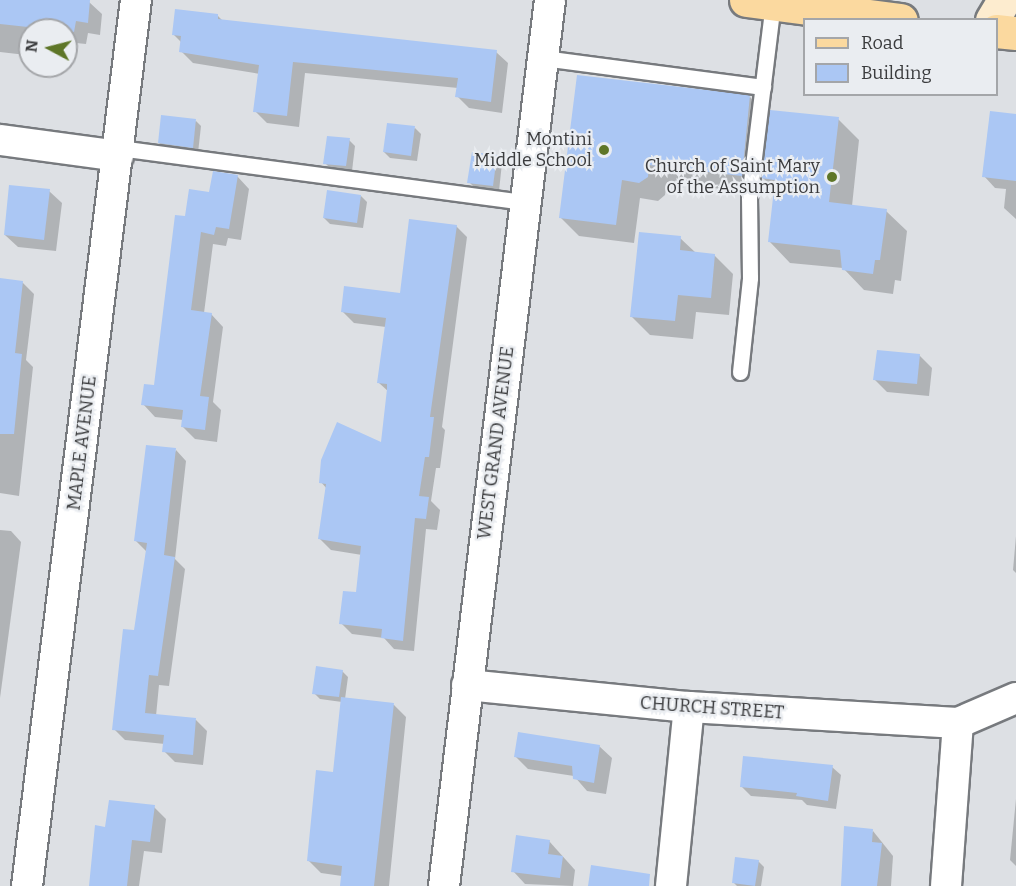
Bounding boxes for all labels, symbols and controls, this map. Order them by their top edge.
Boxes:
north arrow [18,18,78,78]
legend [803,18,998,96]
text: Road [861,32,903,54]
text: N [21,39,42,53]
text: Building [861,62,932,84]
place label: Montini Middle School [474,129,592,172]
marker: Montini Middle School [597,143,611,157]
place label: Church of Saint Mary of the Assumption [645,156,820,198]
marker: Church of Saint Mary of the Assumption [825,170,839,184]
street label: WEST GRAND AVENUE [473,345,519,541]
street label: MAPLE AVENUE [63,374,101,512]
street label: CHURCH STREET [639,692,785,724]

